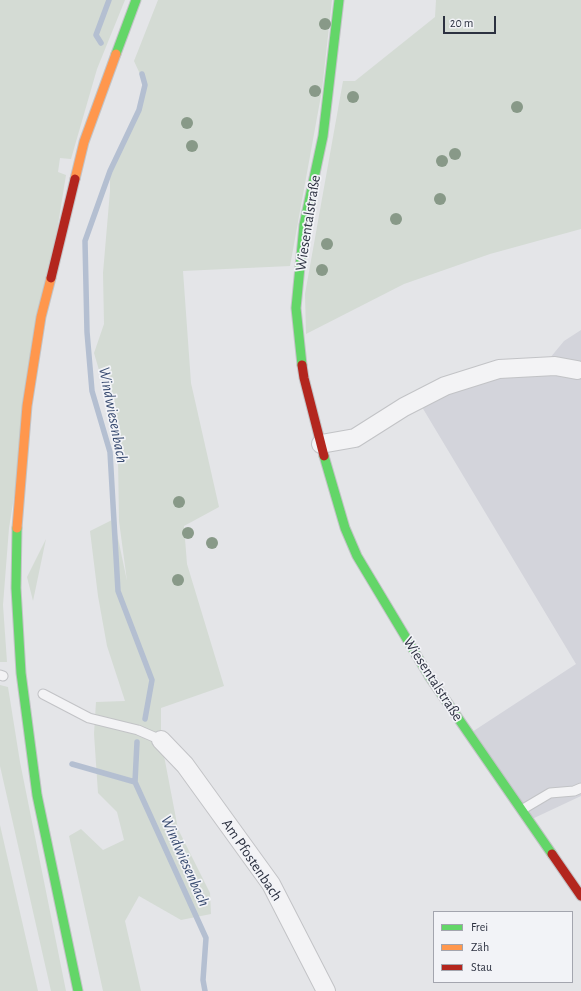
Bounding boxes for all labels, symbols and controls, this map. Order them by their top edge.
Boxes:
scale bar [445,8,498,34]
text: 20 m [450,17,473,29]
street label: Wiesentalstraße [292,174,324,272]
water label: Windwiesenbach [94,365,132,465]
street label: Wiesentalstraße [399,634,467,724]
water label: Windwiesenbach [156,813,214,909]
street label: Am Pfostenbach [218,815,286,905]
legend [433,911,573,983]
text: Frei [471,921,488,933]
text: Zäh [471,941,489,953]
text: Stau [471,961,492,973]

